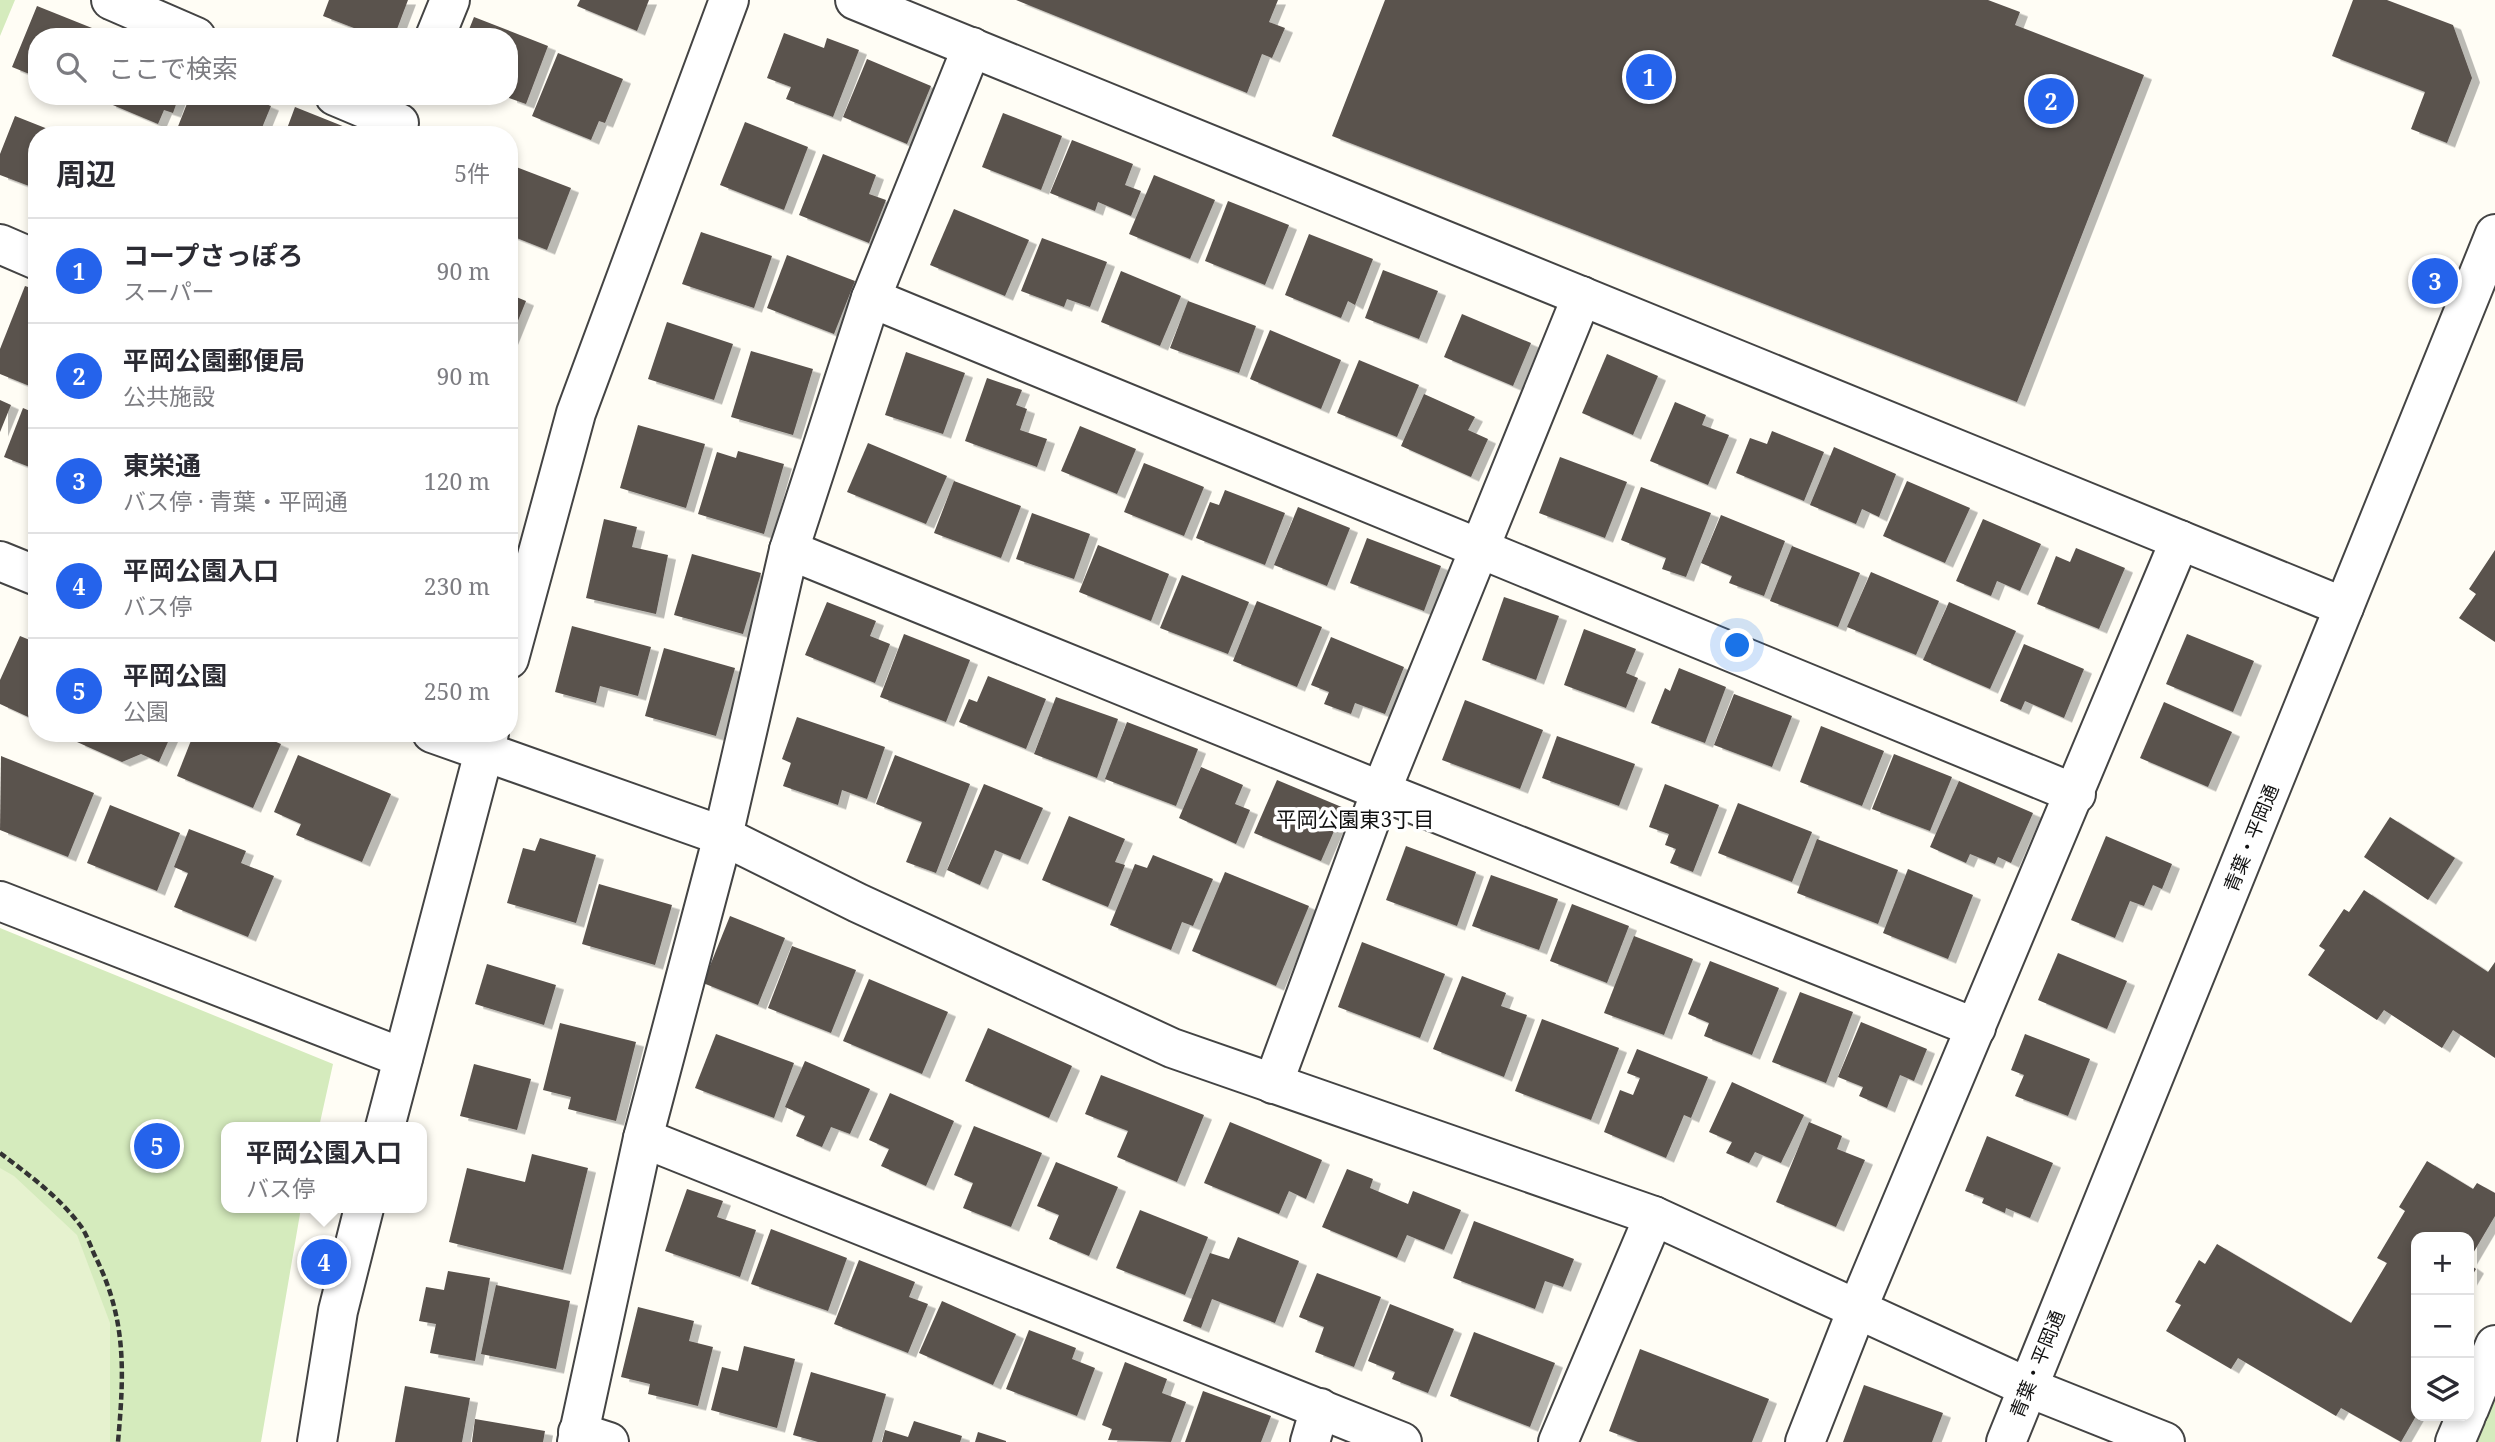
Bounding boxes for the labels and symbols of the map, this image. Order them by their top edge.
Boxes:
pin: 1 [1626,51,1672,103]
pin: 2 [2028,75,2074,127]
pin: 3 [2412,255,2458,307]
your location [1720,628,1754,662]
street label: 青葉・平岡通 [2218,780,2284,896]
district label: 平岡公園東3丁目 [1276,805,1434,833]
pin: 5 [134,1120,180,1172]
pin: 4 [301,1236,347,1288]
street label: 青葉・平岡通 [2004,1306,2070,1422]

